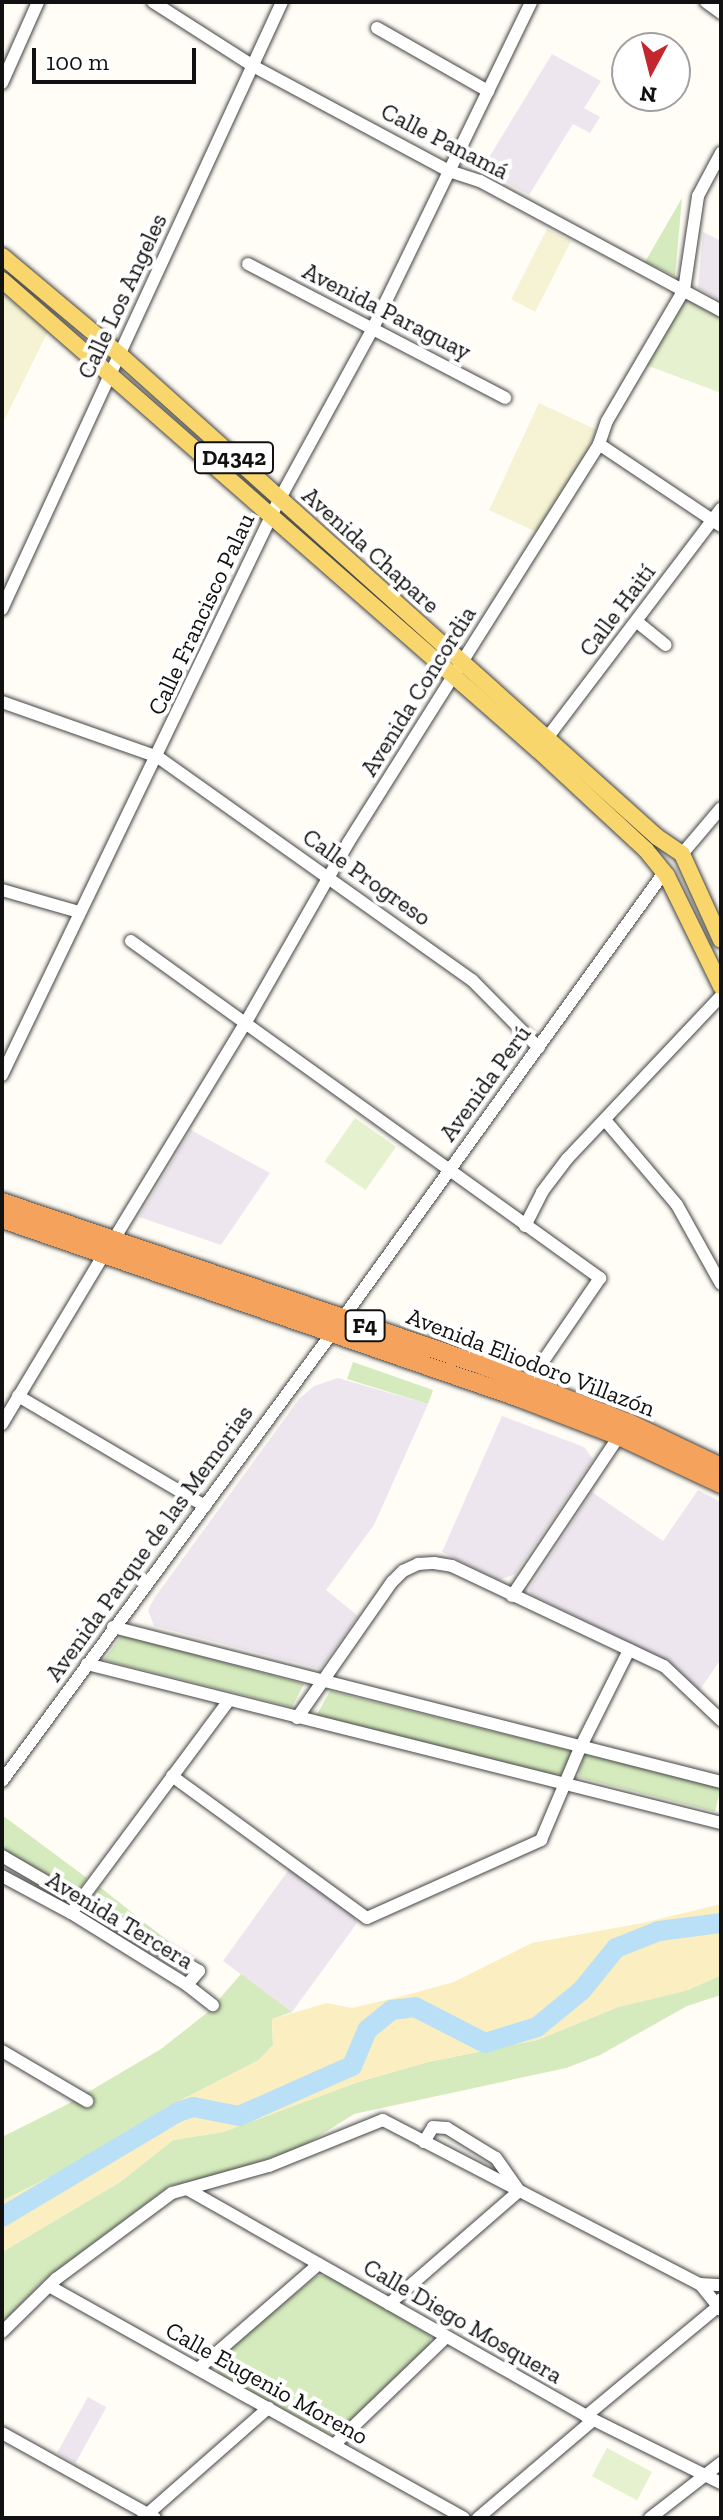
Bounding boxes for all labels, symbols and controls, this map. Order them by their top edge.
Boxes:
scale bar [36,32,200,82]
north arrow [611,32,691,112]
text: 100 m [46,47,109,76]
text: N [638,80,658,109]
street label: Calle Panamá [376,97,514,185]
street label: Calle Los Angeles [71,208,173,384]
street label: Avenida Paraguay [298,256,476,366]
road number: D4342 [194,440,274,476]
street label: Avenida Chapare [296,481,446,619]
street label: Calle Francisco Palau [142,509,260,719]
street label: Calle Haití [573,558,661,662]
street label: Avenida Concordia [354,601,482,781]
street label: Calle Progreso [297,822,437,932]
street label: Avenida Perú [433,1019,537,1147]
street label: Avenida Eliodoro Villazón [402,1301,660,1423]
road number: F4 [343,1308,387,1344]
street label: Avenida Parque de las Memorias [39,1399,259,1687]
street label: Avenida Tercera [41,1865,199,1975]
street label: Calle Diego Mosquera [358,2252,568,2390]
street label: Calle Eugenio Moreno [161,2315,373,2451]

